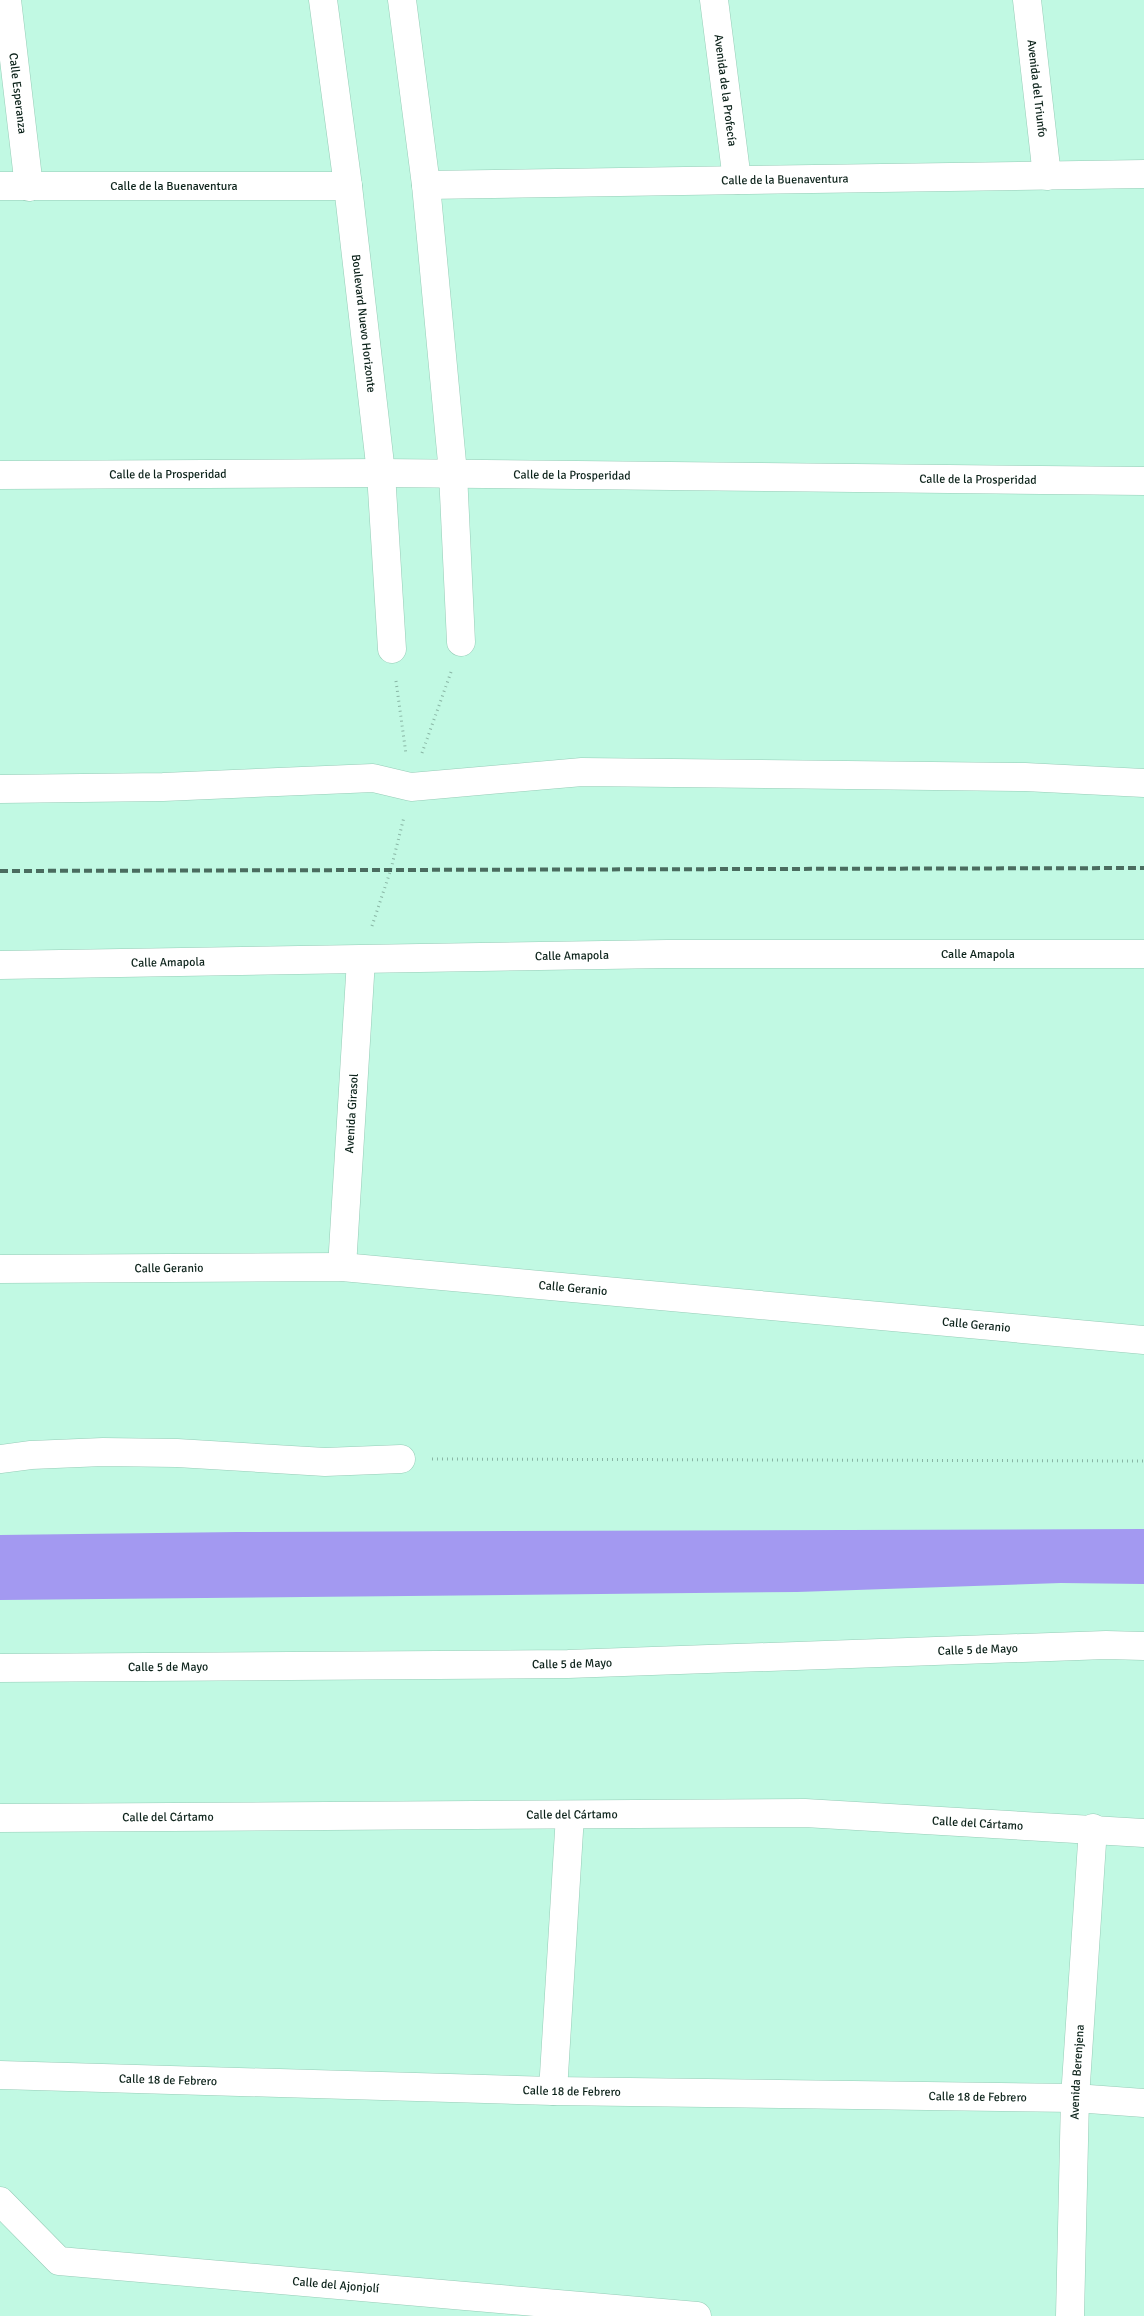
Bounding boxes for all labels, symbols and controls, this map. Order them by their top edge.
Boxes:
street label: Avenida de la Profecía [711,33,740,147]
street label: Avenida del Triunfo [1024,39,1050,138]
street label: Calle Esperanza [6,52,30,135]
street label: Calle de la Buenaventura [721,171,849,188]
street label: Calle de la Buenaventura [110,179,238,194]
street label: Boulevard Nuevo Horizonte [348,253,379,393]
street label: Calle de la Prosperidad [109,466,227,482]
street label: Calle de la Prosperidad [513,467,631,483]
street label: Calle de la Prosperidad [919,471,1037,487]
street label: Calle Amapola [535,947,609,964]
street label: Calle Amapola [941,947,1015,962]
street label: Calle Amapola [131,954,205,970]
street label: Avenida Girasol [342,1073,361,1154]
street label: Calle Geranio [134,1260,204,1276]
street label: Calle Geranio [538,1277,608,1299]
street label: Calle Geranio [941,1314,1011,1335]
street label: Calle 5 de Mayo [937,1641,1018,1658]
street label: Calle 5 de Mayo [532,1655,612,1672]
street label: Calle 5 de Mayo [128,1659,208,1675]
street label: Calle del Cártamo [526,1807,618,1822]
street label: Calle del Cártamo [122,1809,214,1825]
street label: Calle del Cártamo [932,1813,1024,1833]
street label: Avenida Berenjena [1067,2024,1087,2120]
street label: Calle 18 de Febrero [119,2071,217,2089]
street label: Calle 18 de Febrero [522,2083,621,2099]
street label: Calle 18 de Febrero [928,2089,1027,2105]
street label: Calle del Ajonjolí [292,2274,381,2296]

